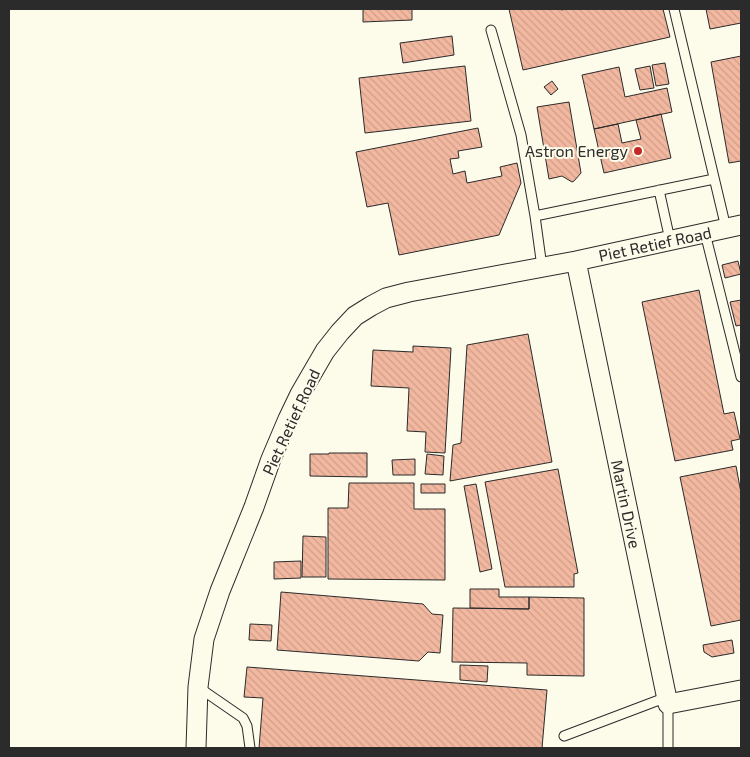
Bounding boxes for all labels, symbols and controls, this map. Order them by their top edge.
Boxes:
place label: Astron Energy [525,141,629,160]
marker: Astron Energy [632,145,644,157]
street label: Piet Retief Road [597,222,713,265]
street label: Piet Retief Road [258,366,323,478]
street label: Martin Drive [608,458,645,550]

